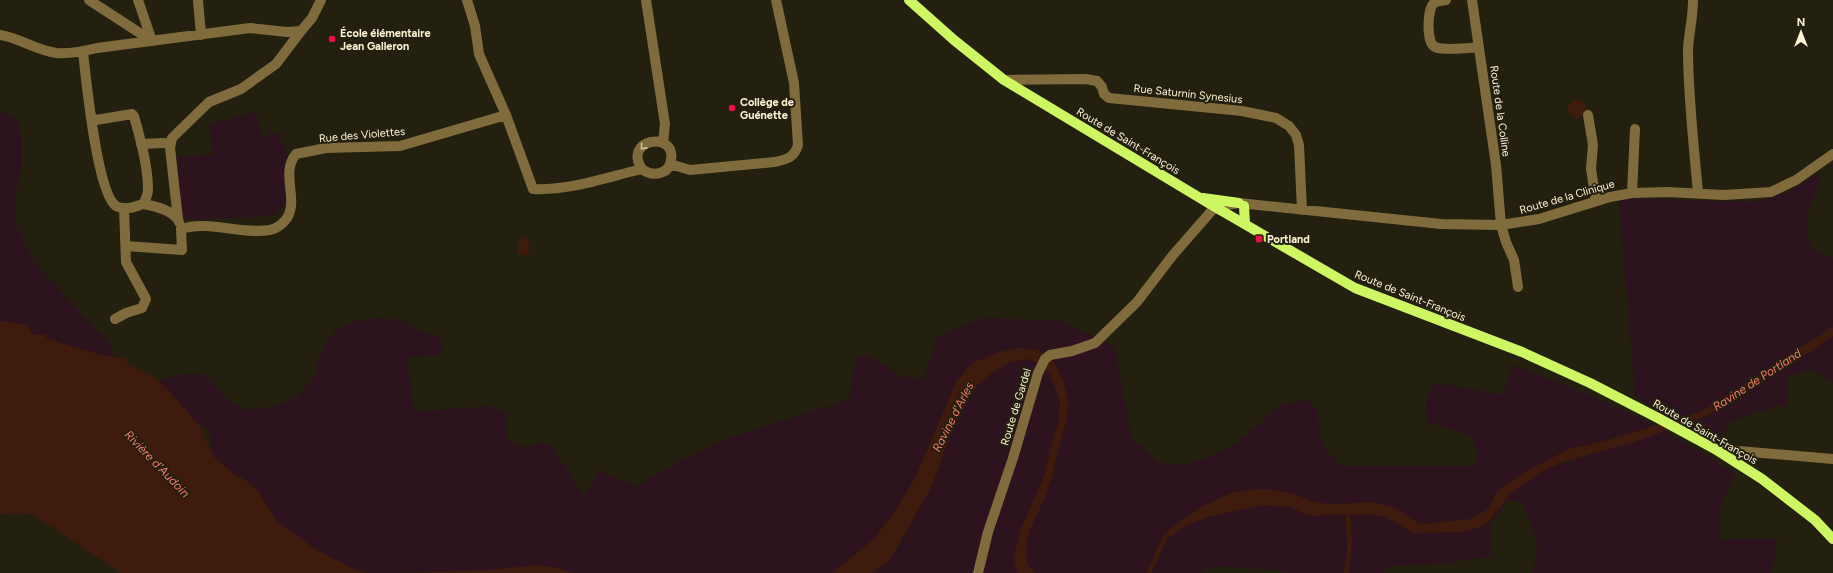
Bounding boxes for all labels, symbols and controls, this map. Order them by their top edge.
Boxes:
north arrow [1781,12,1821,52]
text: N [1797,16,1805,29]
place label: École élémentaire Jean Galleron [340,26,431,53]
marker: École élémentaire Jean Galleron [327,34,337,44]
street label: Route de la Colline [1487,65,1513,157]
street label: Rue Saturnin Synesius [1133,82,1243,106]
place label: Collège de Guénette [740,96,794,122]
marker: Collège de Guénette [727,103,737,113]
street label: Route de Saint-François [1074,105,1182,177]
street label: Rue des Violettes [318,125,406,145]
one-way arrow [641,142,648,150]
street label: Route de la Clinique [1518,177,1616,217]
place label: Portland [1267,233,1310,246]
marker: Portland [1254,234,1264,244]
street label: Route de Saint-François [1353,268,1467,324]
water label: Ravine de Portland [1710,346,1805,414]
street label: Route de Gardel [998,367,1034,447]
water label: Ravine d'Arles [929,379,977,454]
street label: Route de Saint-François [1650,397,1760,467]
water label: Rivière d'Audoin [122,428,193,500]

